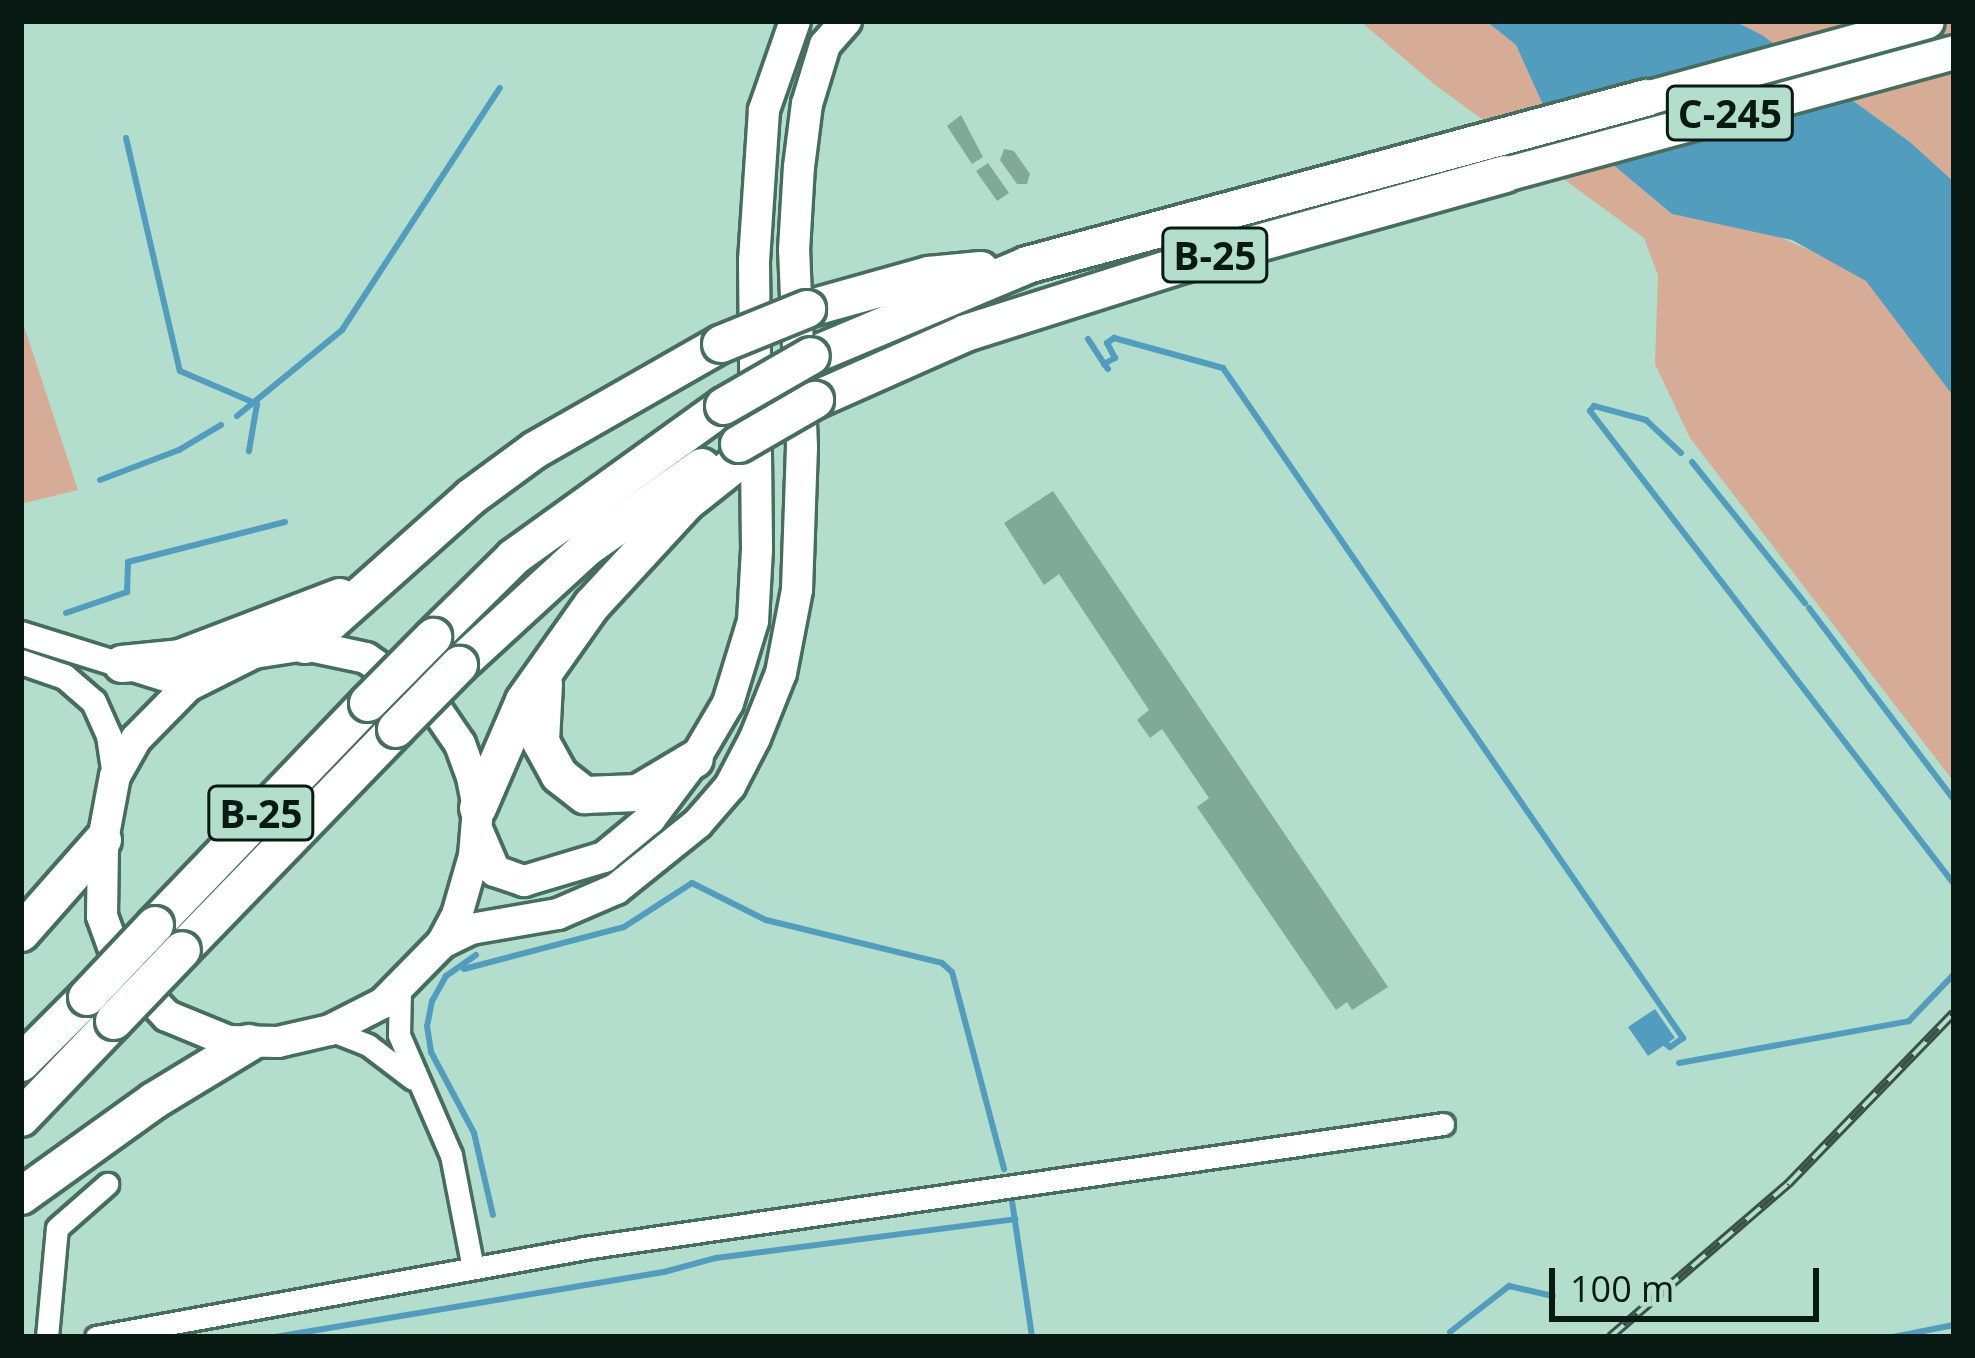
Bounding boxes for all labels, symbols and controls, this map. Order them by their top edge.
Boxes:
road number: C-245 [1664,80,1796,146]
road number: B-25 [1161,222,1269,288]
road number: B-25 [207,780,315,846]
scale bar [1555,1244,1825,1318]
text: 100 m [1570,1264,1674,1313]

